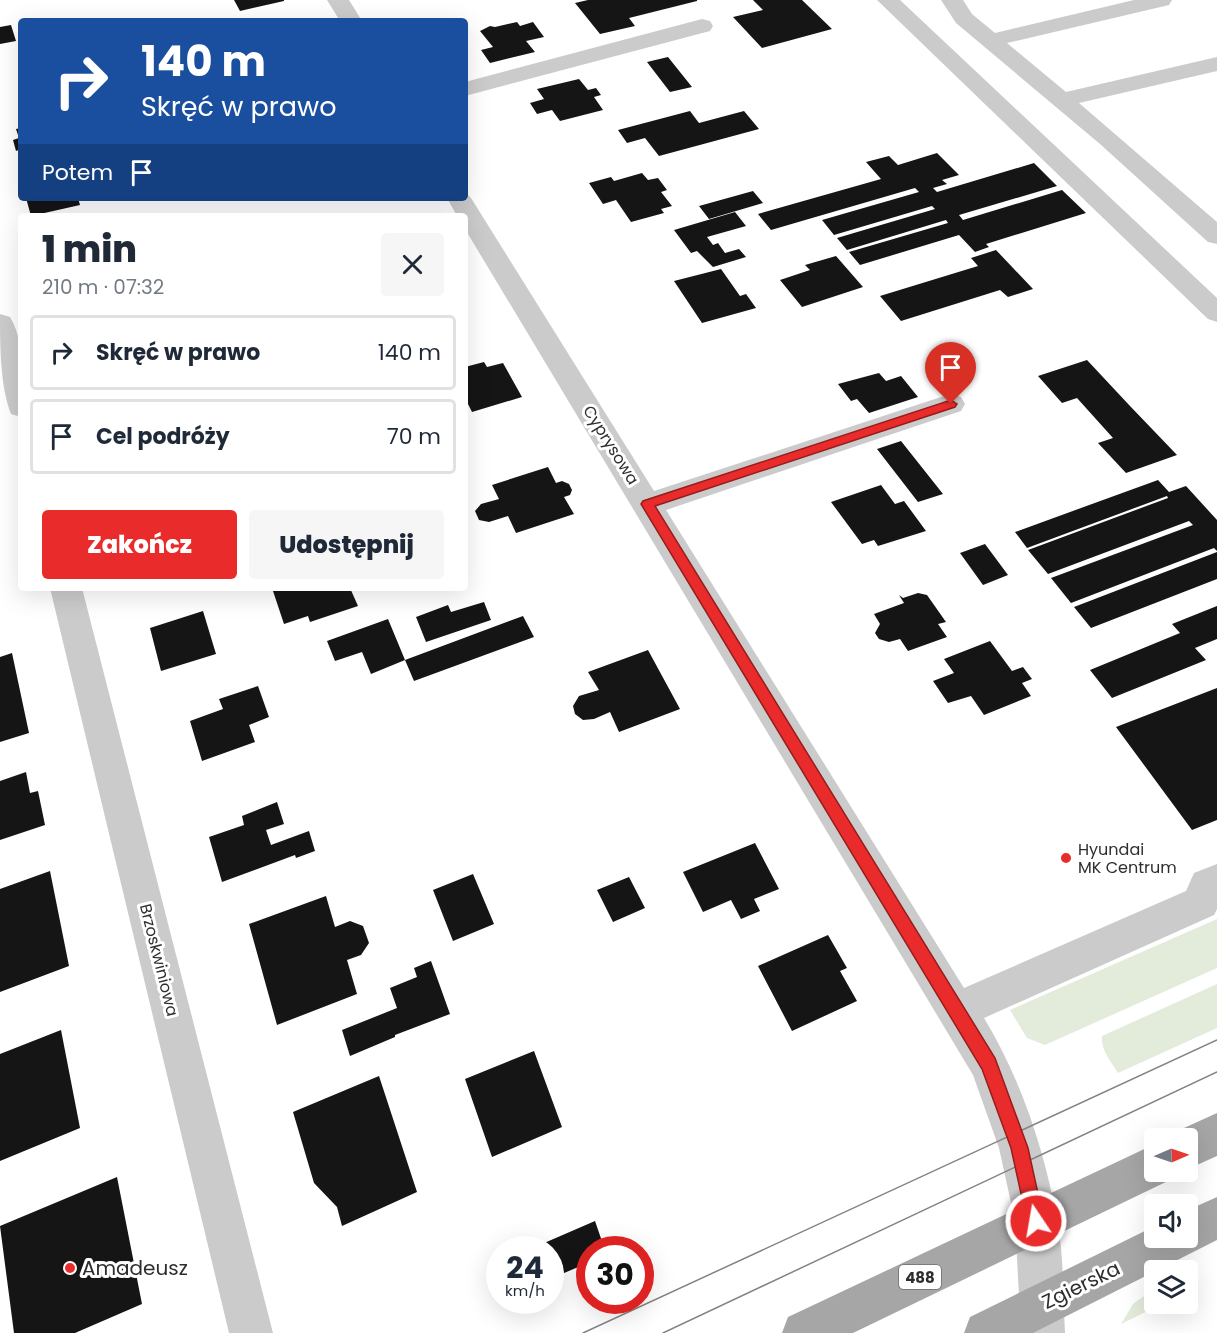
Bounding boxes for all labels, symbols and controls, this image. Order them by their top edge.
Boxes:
text: 140 m [141,32,266,91]
icon: right [42,42,120,120]
text: Skręć w prawo [141,88,337,125]
icon: arrive [125,156,158,189]
text: Potem [42,157,113,188]
text: 1 min [42,224,137,275]
button: close [381,233,444,296]
text: 210 m · 07:32 [42,273,164,301]
icon: right [45,336,78,369]
text: Skręć w prawo [96,337,260,368]
text: 140 m [378,337,441,368]
pin [925,342,976,404]
icon: arrive [934,351,967,384]
street label: Cyprysowa [577,401,645,489]
icon: arrive [45,420,78,453]
text: Cel podróży [96,421,230,452]
text: 70 m [387,421,441,452]
button: Zakończ [42,510,237,579]
button: Udostępnij [249,510,444,579]
place label: Hyundai MK Centrum [1078,838,1177,879]
marker: Hyundai MK Centrum [1059,851,1073,865]
street label: Brzoskwiniowa [134,901,184,1019]
north arrow [1144,1128,1198,1182]
map controls [1144,1128,1198,1314]
position arrow [1004,1189,1068,1253]
button: sound [1144,1194,1198,1248]
speed limit sign: 30 [576,1236,654,1314]
text: 24 [506,1246,544,1289]
place label: Amadeusz [82,1254,188,1282]
street label: Zgierska [1037,1254,1125,1316]
button: layers [1144,1260,1198,1314]
marker: Amadeusz [63,1261,77,1275]
road number: 488 [899,1265,941,1289]
text: km/h [505,1280,545,1301]

